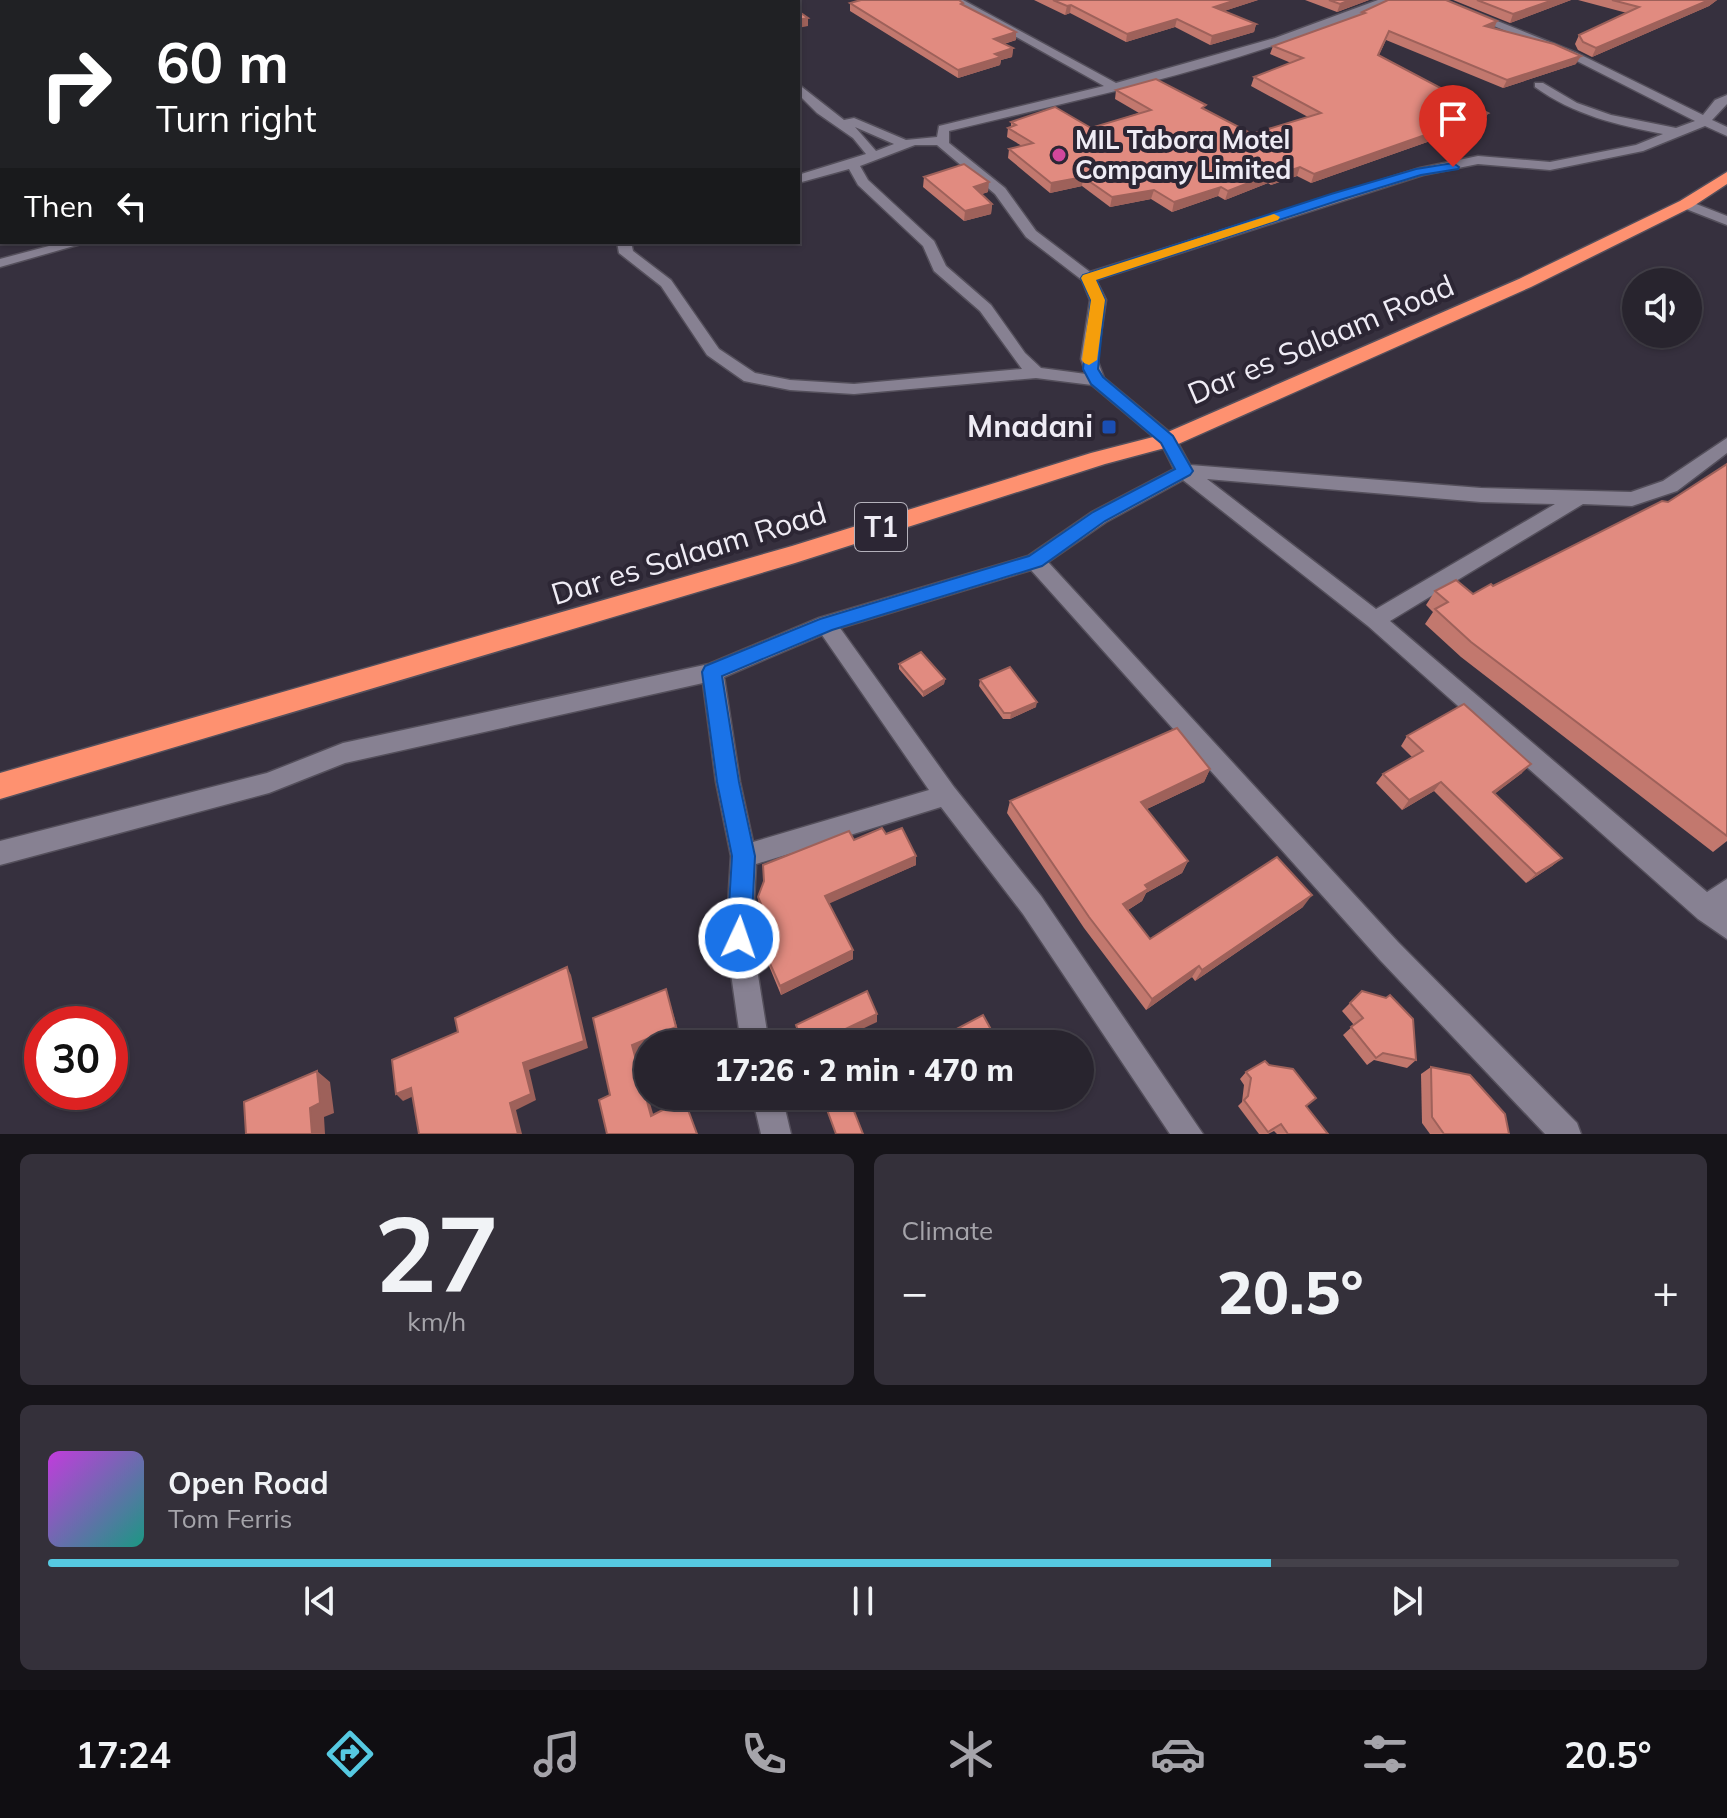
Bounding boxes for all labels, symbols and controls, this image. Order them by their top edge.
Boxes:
text: 60 m [156,27,289,97]
icon: right [24,32,128,136]
pin [1419,85,1487,167]
text: Turn right [156,96,317,141]
icon: arrive [1431,97,1475,141]
place label: MIL Tabora Motel Company Limited [1075,123,1291,186]
marker: MIL Tabora Motel Company Limited [1050,146,1068,164]
icon: left [110,184,154,228]
text: Then [24,187,94,225]
street label: Dar es Salaam Road [1182,266,1460,412]
map controls [1622,268,1702,348]
button: sound [1622,268,1702,348]
place label: Mnadani [967,407,1093,445]
marker: Mnadani [1100,418,1118,436]
street label: Dar es Salaam Road [547,493,831,613]
road number: T1 [855,503,907,551]
position arrow [697,896,781,980]
speed limit sign: 30 [24,1006,128,1110]
text: 17:26 · 2 min · 470 m [714,1051,1014,1089]
text: 27 [374,1187,499,1318]
text: Climate [902,1214,993,1247]
text: 20.5° [1217,1254,1364,1329]
text: − [902,1264,928,1319]
text: + [1653,1264,1679,1319]
text: km/h [407,1305,466,1338]
text: Open Road [168,1464,329,1502]
text: Tom Ferris [168,1502,292,1535]
icon: previous [298,1579,342,1623]
icon: pause [841,1579,885,1623]
icon: next [1385,1579,1429,1623]
icon: directions [322,1726,378,1782]
icon: music [529,1726,585,1782]
icon: phone [736,1726,792,1782]
icon: climate [943,1726,999,1782]
icon: car [1150,1726,1206,1782]
icon: filters [1357,1726,1413,1782]
text: 17:24 [76,1732,171,1777]
text: 20.5° [1564,1732,1651,1777]

